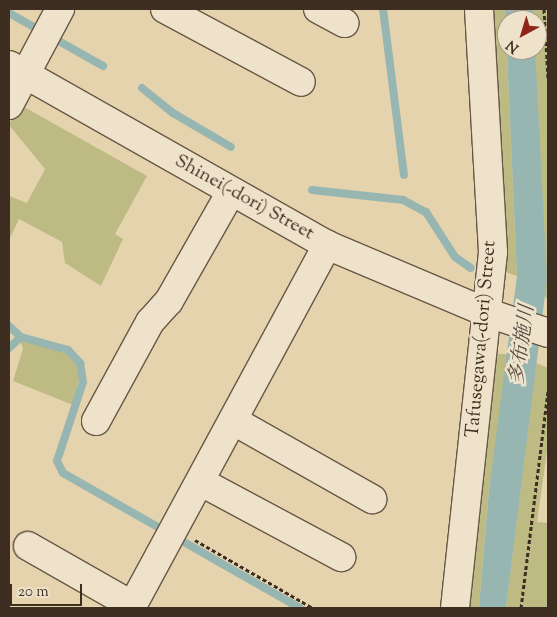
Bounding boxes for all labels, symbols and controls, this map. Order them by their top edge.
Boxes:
north arrow [497,10,547,60]
text: N [503,35,524,57]
street label: Shinei(-dori) Street [170,150,318,246]
street label: Tafusegawa(-dori) Street [462,240,502,438]
water label: 多布施川 [506,304,540,386]
scale bar [12,574,85,606]
text: 20 m [18,582,49,603]

